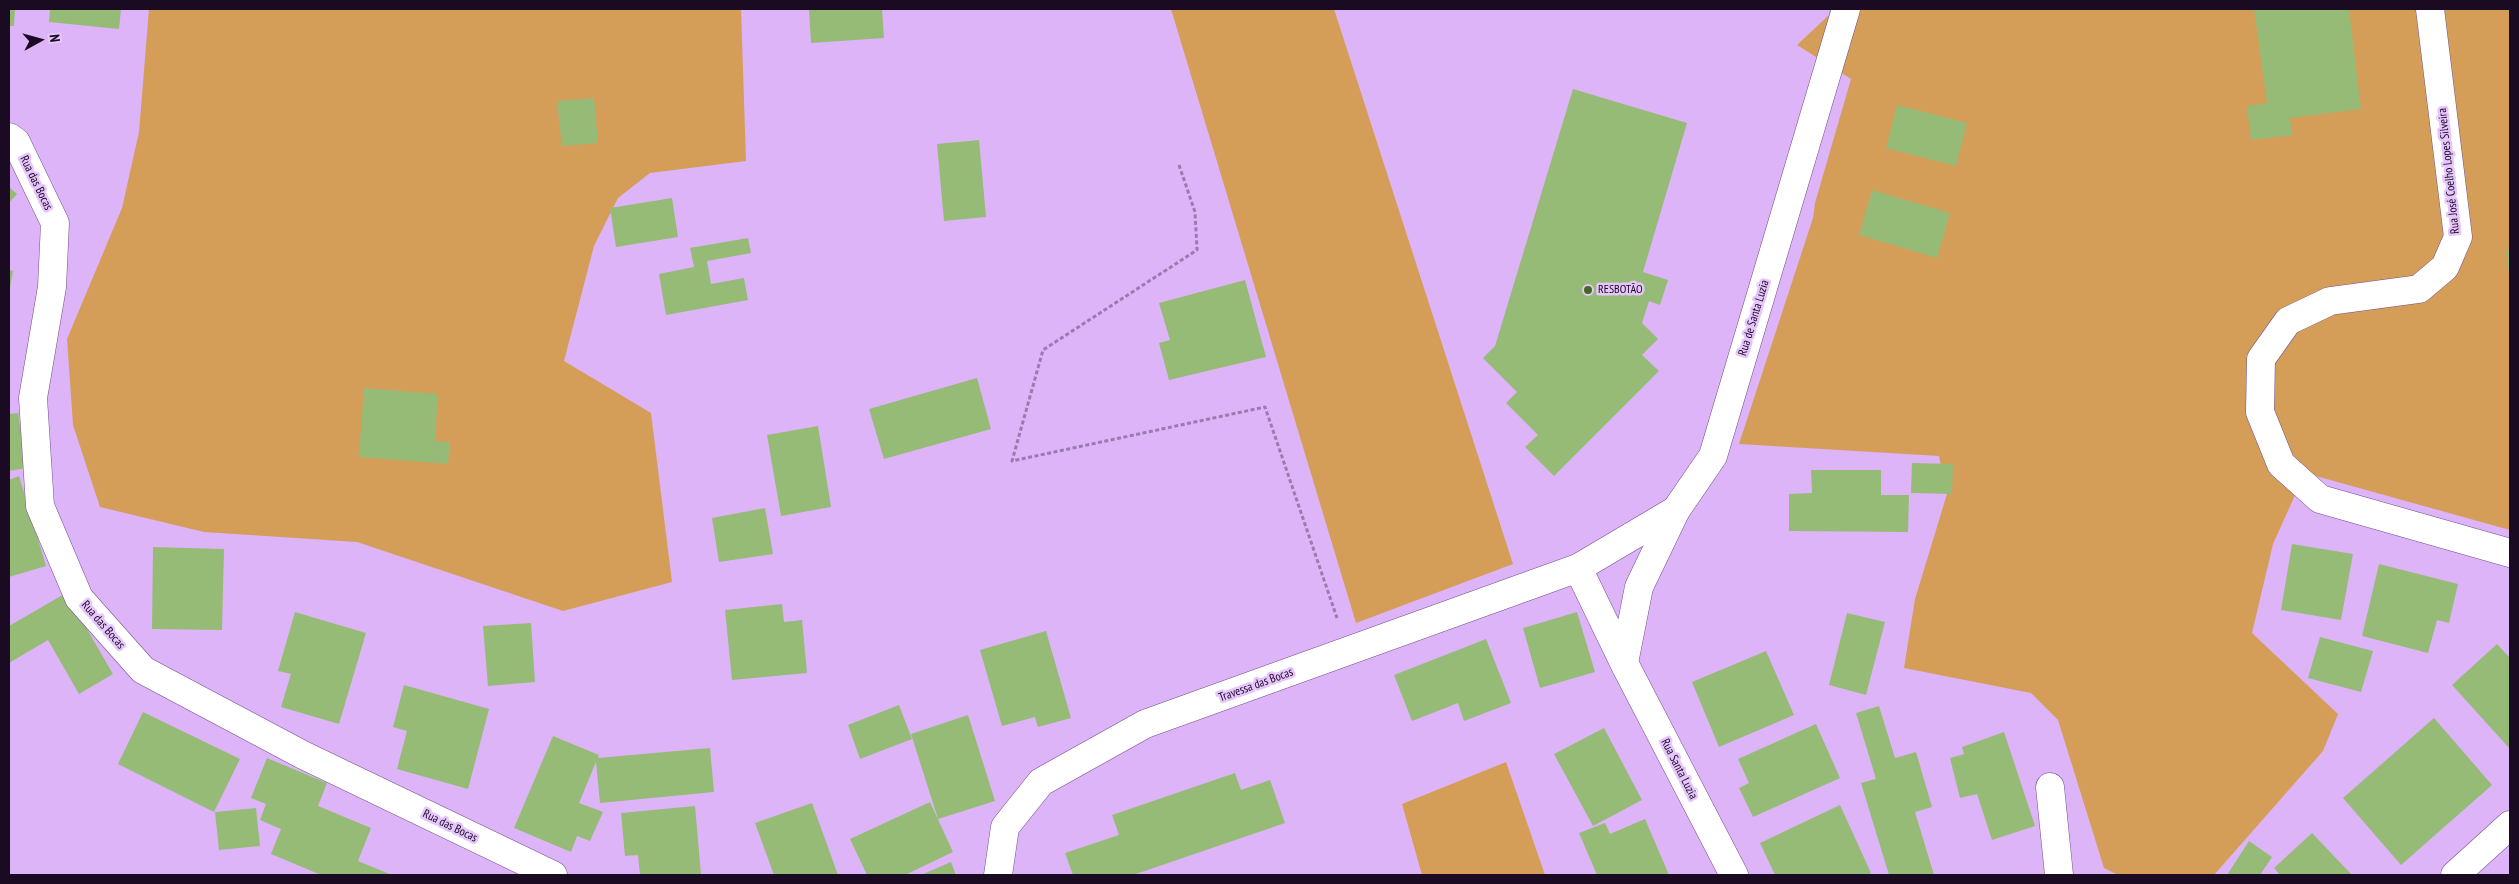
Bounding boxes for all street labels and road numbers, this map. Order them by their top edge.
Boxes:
street label: Rua José Coelho Lopes Silveira [2435,107,2463,235]
street label: Rua das Bocas [17,153,55,213]
street label: Rua de Santa Luzia [1736,278,1772,358]
street label: Rua das Bocas [78,598,128,652]
street label: Travessa das Bocas [1217,665,1295,705]
street label: Rua Santa Luzia [1658,736,1700,802]
street label: Rua das Bocas [420,807,480,845]

